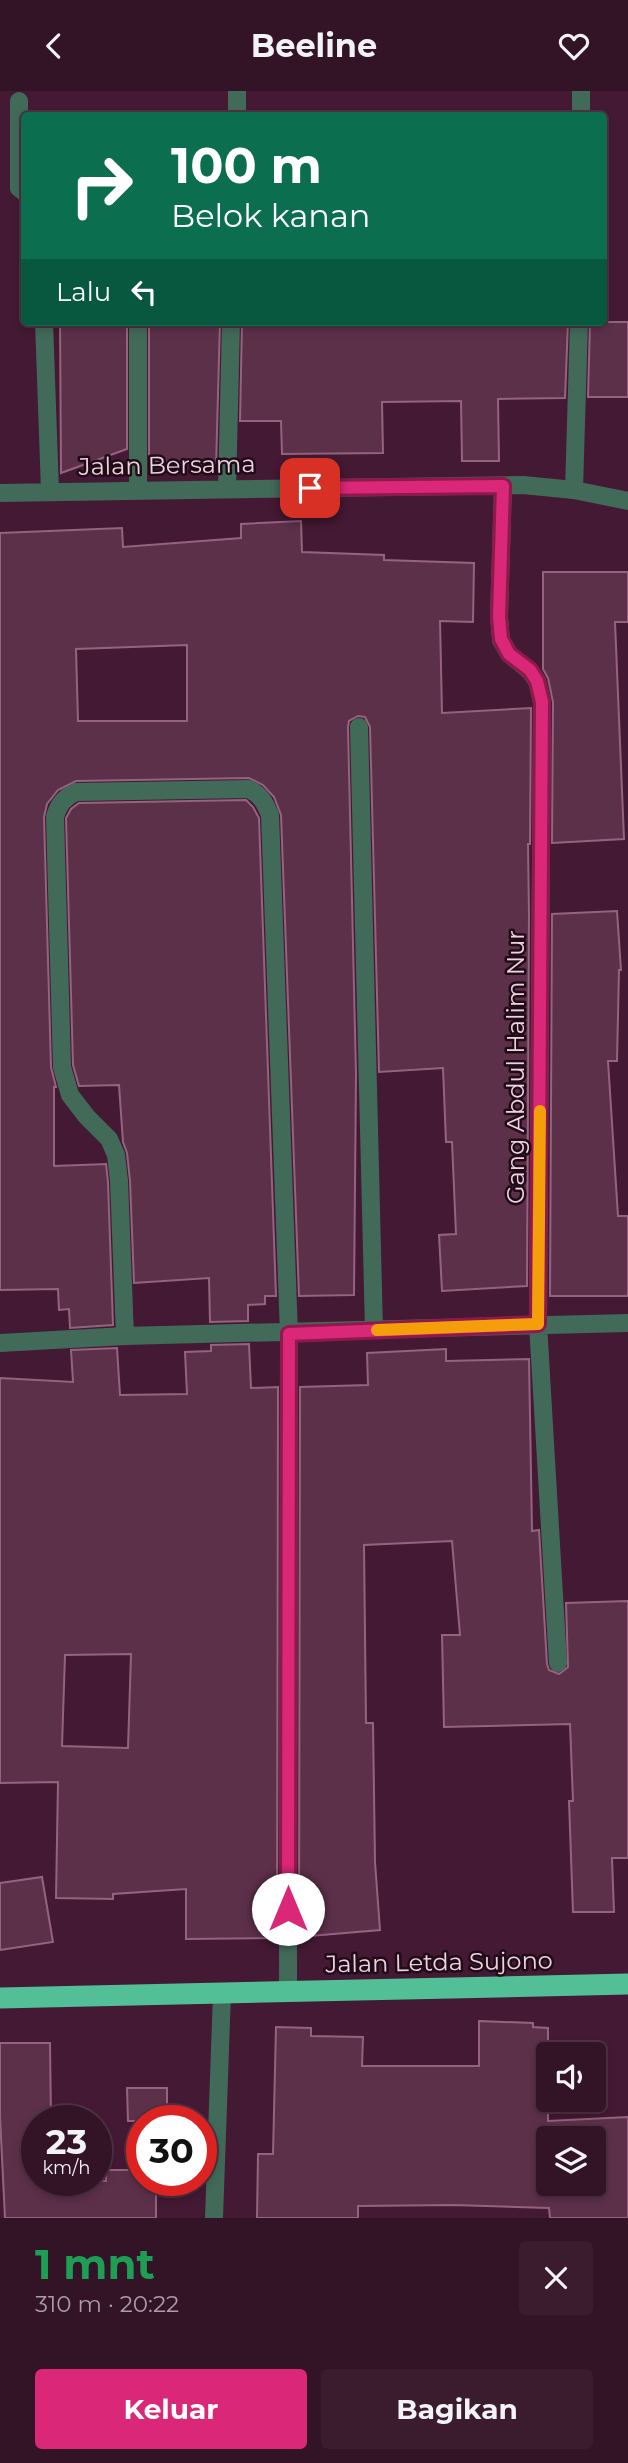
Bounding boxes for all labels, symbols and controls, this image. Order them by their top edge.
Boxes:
text: Beeline [251,26,377,65]
icon: back [35,27,73,65]
icon: heart [555,27,593,65]
text: 100 m [171,136,322,195]
icon: right [56,140,147,231]
text: Belok kanan [171,196,371,235]
icon: left [125,273,163,311]
text: Lalu [56,276,111,308]
street label: Jalan Bersama [77,449,256,481]
pin [280,458,340,518]
icon: arrive [291,469,329,507]
street label: Gang Abdul Halim Nur [501,930,530,1204]
position arrow [251,1872,325,1946]
street label: Jalan Letda Sujono [324,1946,553,1979]
map controls [536,2042,606,2196]
button: sound [536,2042,606,2112]
speed limit sign: 30 [126,2105,217,2196]
text: 23 [46,2120,87,2163]
button: layers [536,2126,606,2196]
text: km/h [42,2157,91,2179]
text: 1 mnt [35,2238,155,2290]
button: close [519,2241,593,2315]
text: 310 m · 20:22 [35,2290,179,2318]
button: Keluar [35,2369,307,2449]
button: Bagikan [321,2369,593,2449]

